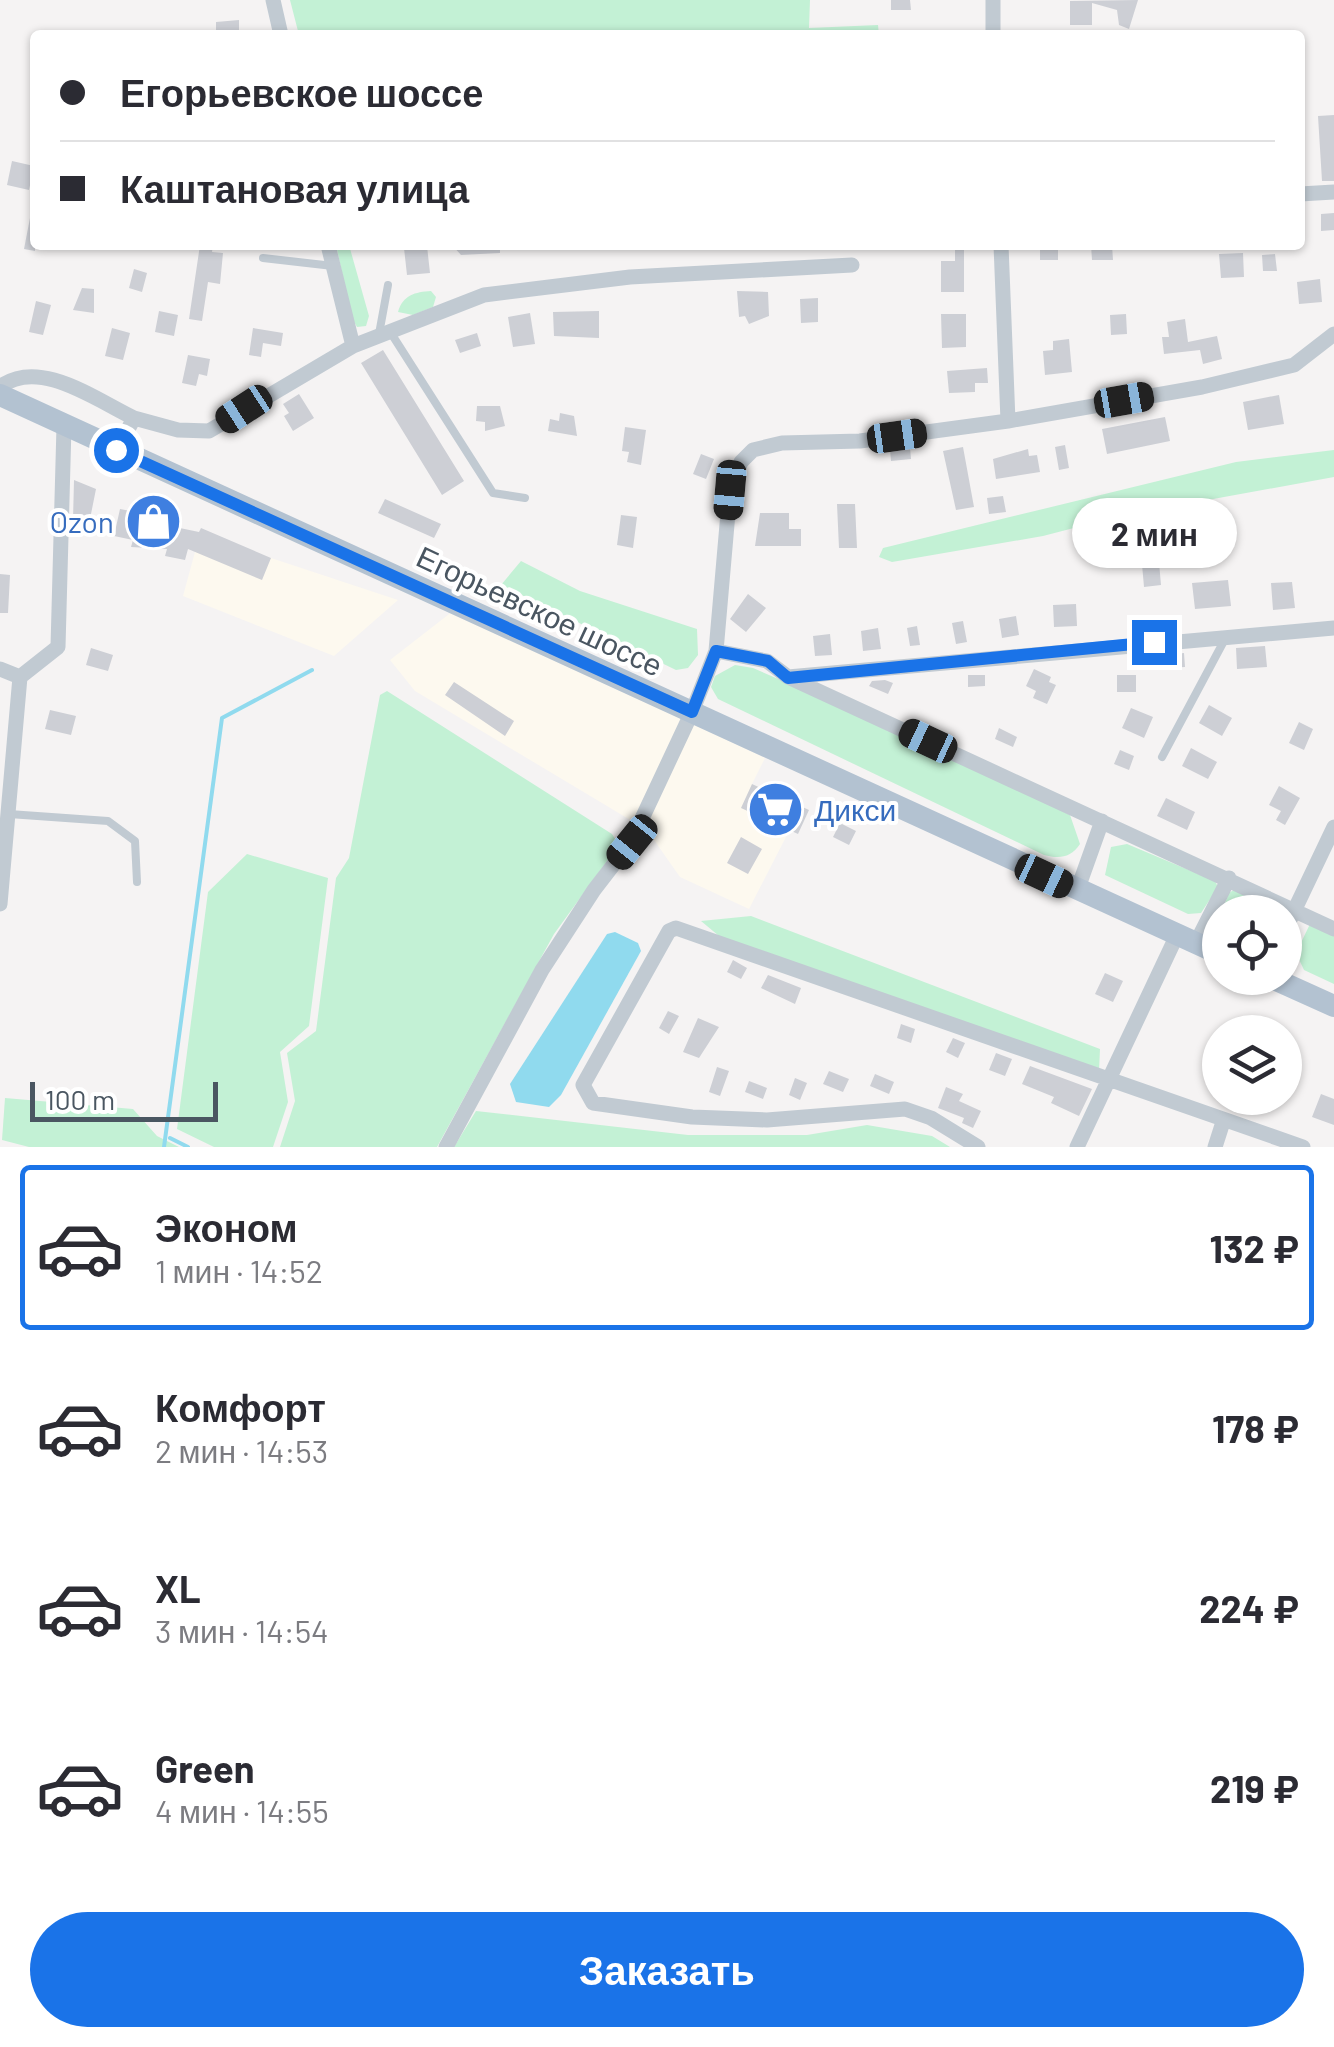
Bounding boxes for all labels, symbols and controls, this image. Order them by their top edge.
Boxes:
text: Егорьевское шоссе [120,69,483,115]
text: Каштановая улица [120,165,469,211]
car [211,380,277,438]
car [1092,380,1156,420]
car [865,417,929,455]
route start [94,428,139,473]
car [712,459,748,521]
shop icon: Ozon [123,491,183,551]
callout: 2 мин [1072,497,1236,567]
place label: Ozon [49,503,114,539]
text: 2 мин [1111,514,1198,552]
street label: Егорьевское шоссе [411,537,669,683]
route end [1132,620,1177,665]
car [894,715,962,767]
supermarket icon: Дикси [745,779,805,839]
place label: Дикси [814,791,896,827]
car [601,809,663,875]
car [1010,850,1078,902]
map controls [1202,895,1302,1115]
button: locate [1202,895,1302,995]
button: layers [1202,1015,1302,1115]
scale bar [30,1077,218,1122]
text: 100 m [45,1082,115,1116]
icon: car [35,1203,125,1293]
text: Эконом [155,1204,298,1250]
text: 132 ₽ [1210,1225,1299,1271]
text: 1 мин · 14:52 [155,1251,323,1289]
icon: car [35,1383,125,1473]
text: Комфорт [155,1384,326,1430]
text: 178 ₽ [1212,1405,1299,1451]
text: 2 мин · 14:53 [155,1431,328,1469]
icon: car [35,1563,125,1653]
text: XL [155,1565,201,1611]
text: 224 ₽ [1199,1585,1299,1631]
text: 3 мин · 14:54 [155,1611,329,1649]
icon: car [35,1743,125,1833]
text: Green [155,1745,255,1791]
text: 219 ₽ [1210,1765,1299,1811]
text: 4 мин · 14:55 [155,1791,329,1829]
button: Заказать [30,1912,1304,2027]

